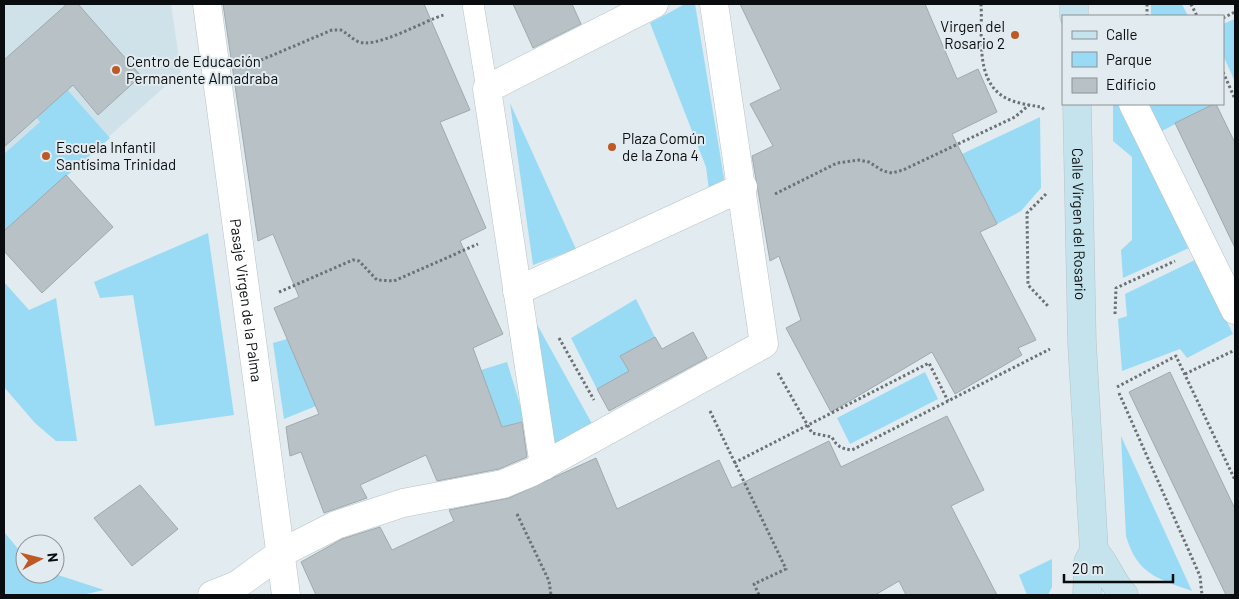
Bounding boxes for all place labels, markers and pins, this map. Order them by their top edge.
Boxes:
place label: Virgen del Rosario 2 [940,17,1005,52]
marker: Virgen del Rosario 2 [1009,29,1021,41]
place label: Centro de Educación Permanente Almadraba [126,52,278,87]
marker: Centro de Educación Permanente Almadraba [110,64,122,76]
place label: Plaza Común de la Zona 4 [622,129,705,164]
place label: Escuela Infantil Santísima Trinidad [56,138,176,173]
marker: Plaza Común de la Zona 4 [606,141,618,153]
marker: Escuela Infantil Santísima Trinidad [40,150,52,162]

